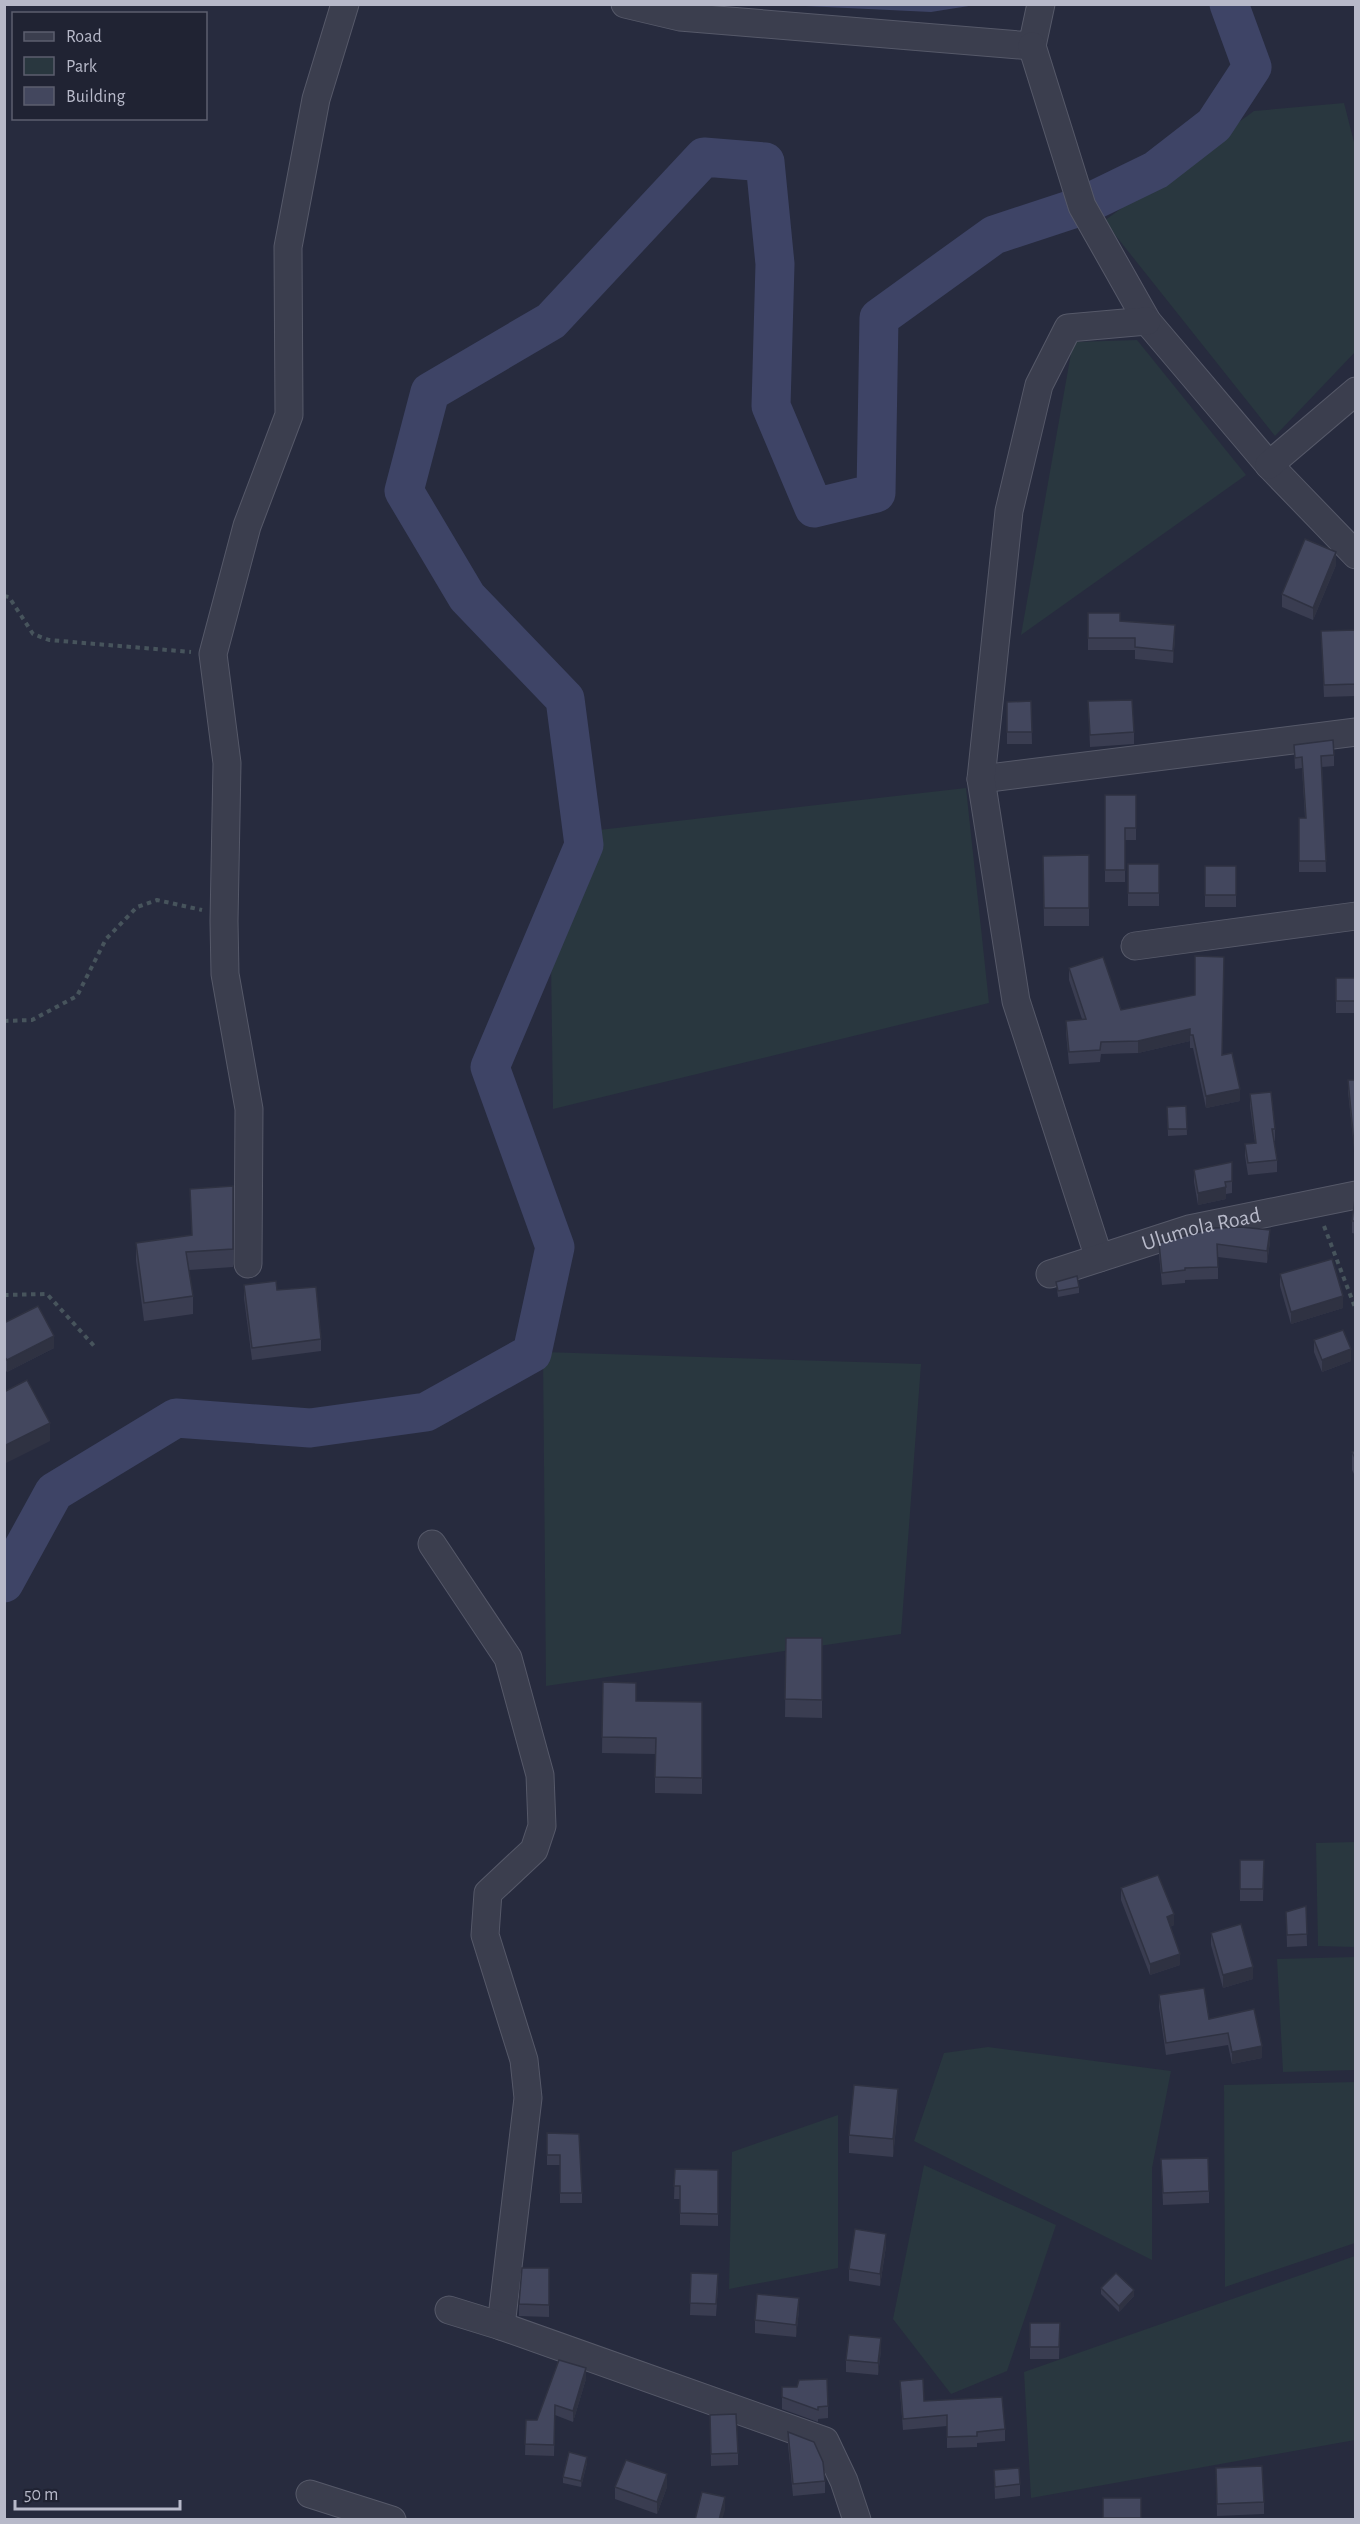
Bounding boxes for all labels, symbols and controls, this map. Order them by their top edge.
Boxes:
legend [12,12,207,120]
text: Road [66,28,102,46]
text: Park [66,58,98,76]
text: Building [66,88,126,106]
street label: Ulumola Road [1139,1204,1262,1255]
scale bar [15,2473,180,2511]
text: 50 m [24,2486,58,2504]

